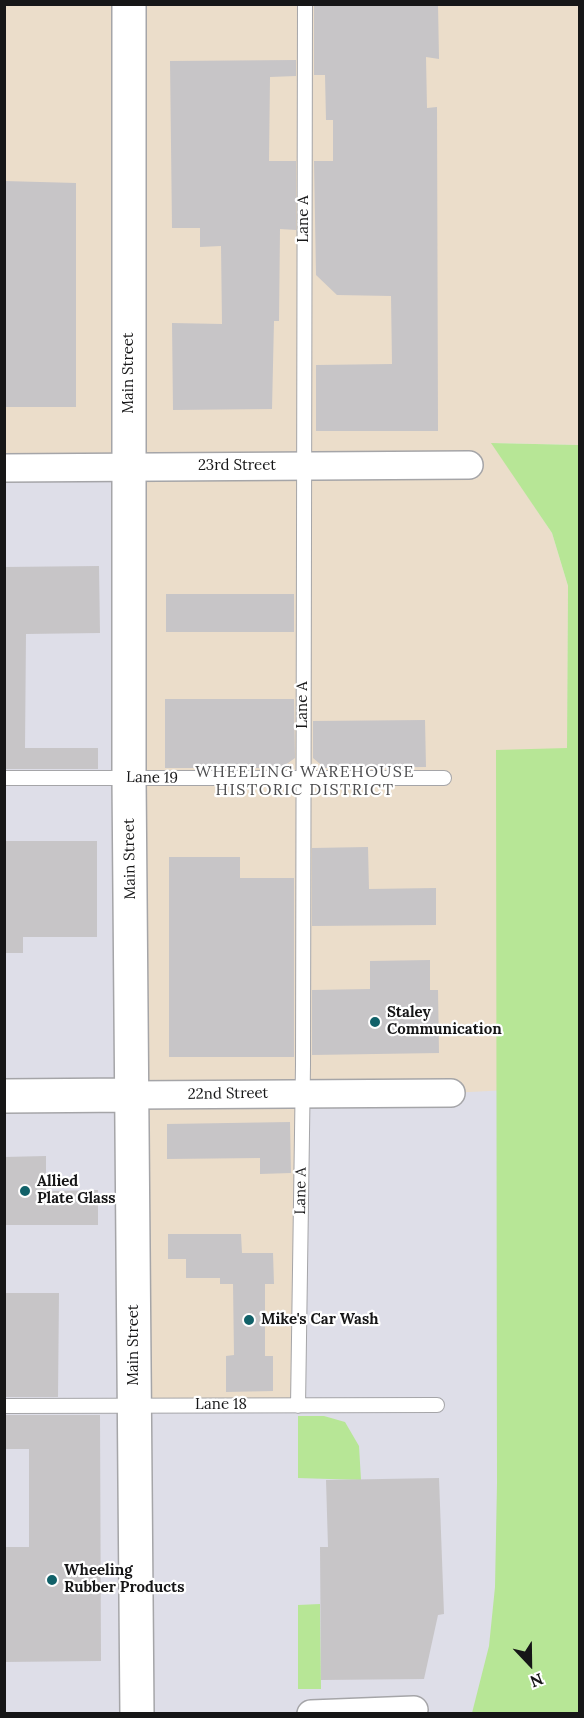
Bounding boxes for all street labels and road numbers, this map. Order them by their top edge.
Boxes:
street label: Lane A [295,195,313,243]
street label: Main Street [120,332,138,414]
street label: 23rd Street [198,457,276,475]
street label: Lane A [294,681,312,729]
street label: Lane 19 [126,769,178,787]
street label: Main Street [120,818,140,900]
street label: 22nd Street [188,1084,268,1104]
street label: Lane A [292,1167,310,1215]
street label: Main Street [125,1304,143,1386]
street label: Lane 18 [195,1396,247,1414]

